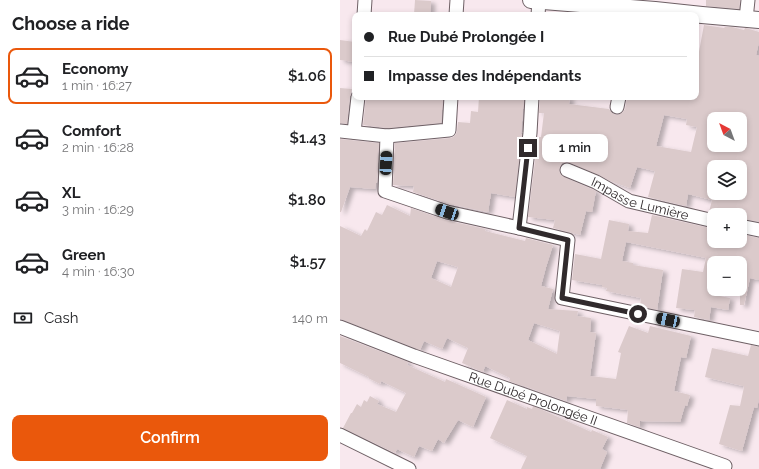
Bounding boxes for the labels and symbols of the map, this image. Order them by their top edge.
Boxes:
north arrow [707,112,747,152]
callout: 1 min [542,134,608,162]
route end [519,139,537,157]
car [379,151,393,175]
street label: Impasse Lumière [589,173,691,222]
car [434,202,460,222]
route start [629,305,647,323]
car [655,312,681,328]
street label: Rue Dubé Prolongée II [467,369,600,428]

